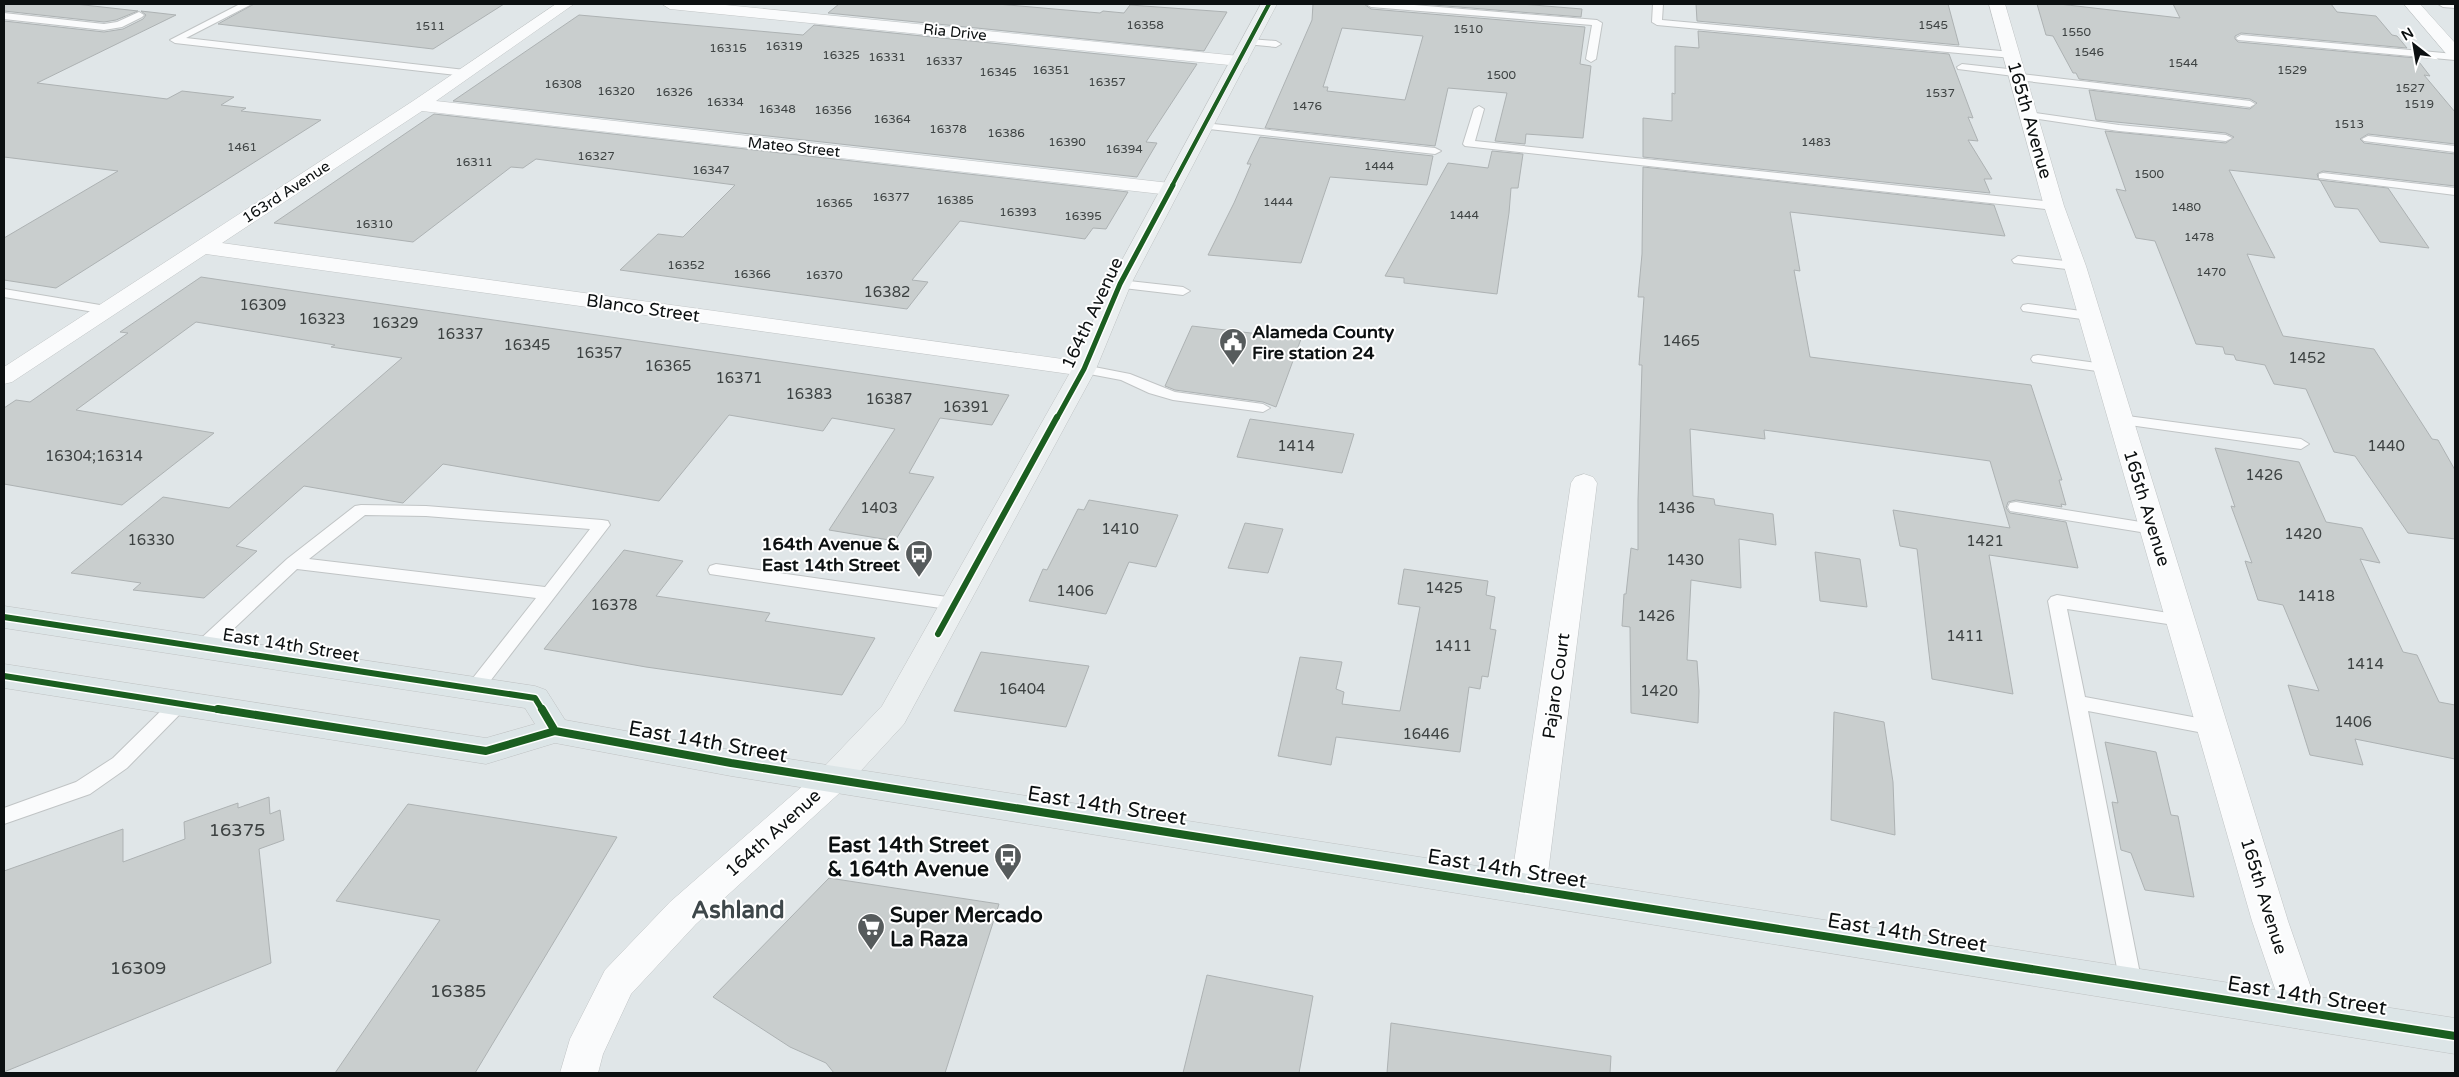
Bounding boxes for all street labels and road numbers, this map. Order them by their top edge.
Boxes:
street label: Ria Drive [922,20,988,44]
street label: 165th Avenue [2003,59,2057,181]
street label: Mateo Street [747,133,841,161]
street label: 163rd Avenue [239,157,333,227]
street label: 164th Avenue [1056,254,1128,372]
street label: Blanco Street [585,289,701,327]
street label: 165th Avenue [2119,447,2175,569]
street label: East 14th Street [221,623,361,667]
street label: Pajaro Court [1538,632,1574,740]
street label: East 14th Street [626,716,790,768]
street label: East 14th Street [1025,781,1189,831]
street label: 164th Avenue [721,784,825,882]
street label: 165th Avenue [2236,835,2292,957]
street label: East 14th Street [1425,844,1589,894]
street label: East 14th Street [1825,908,1989,958]
street label: East 14th Street [2225,971,2389,1021]

